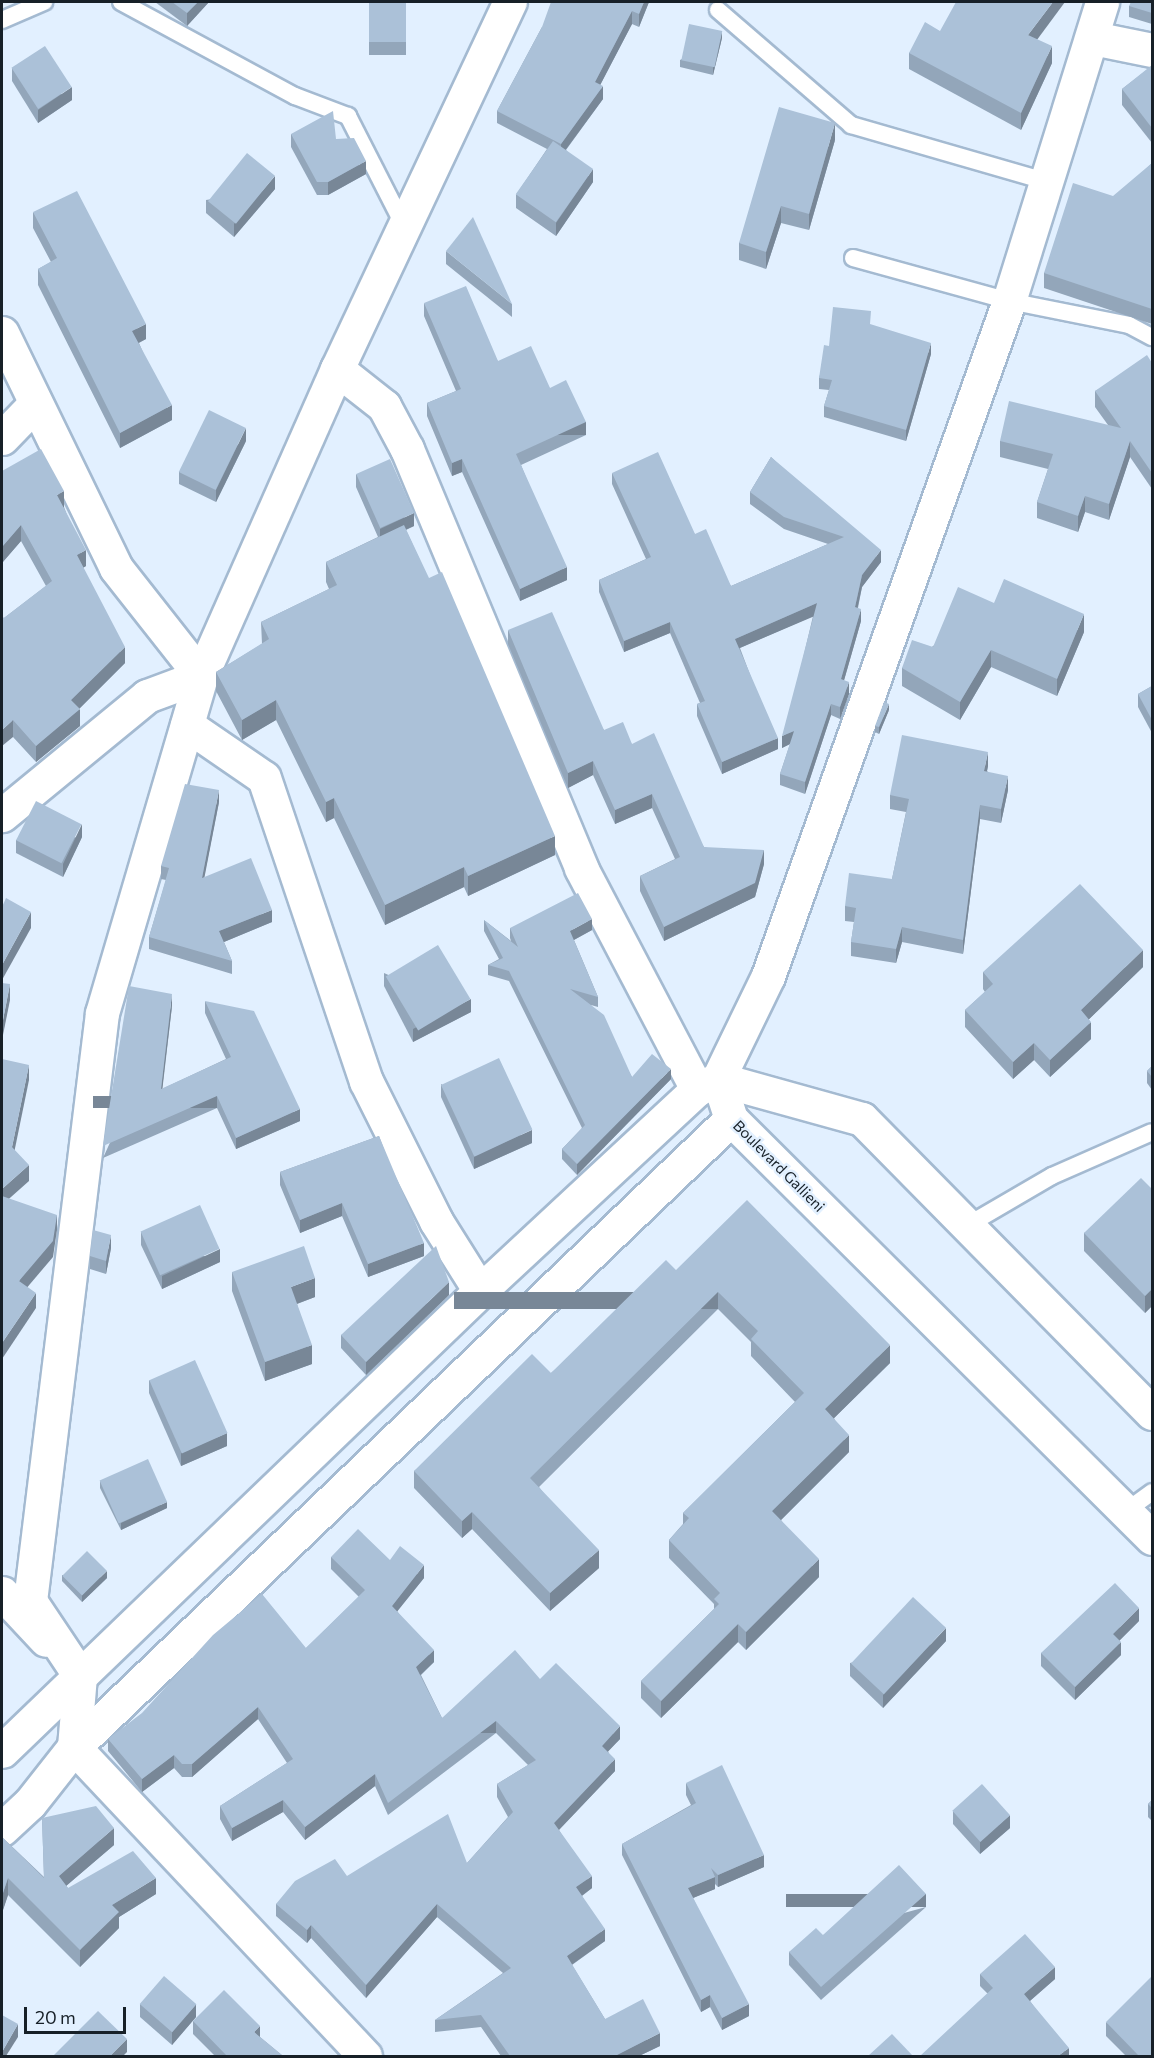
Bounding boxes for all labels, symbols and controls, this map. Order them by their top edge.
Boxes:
street label: Boulevard Gallieni [730,1117,828,1215]
scale bar [27,1995,129,2033]
text: 20 m [35,2006,76,2028]

